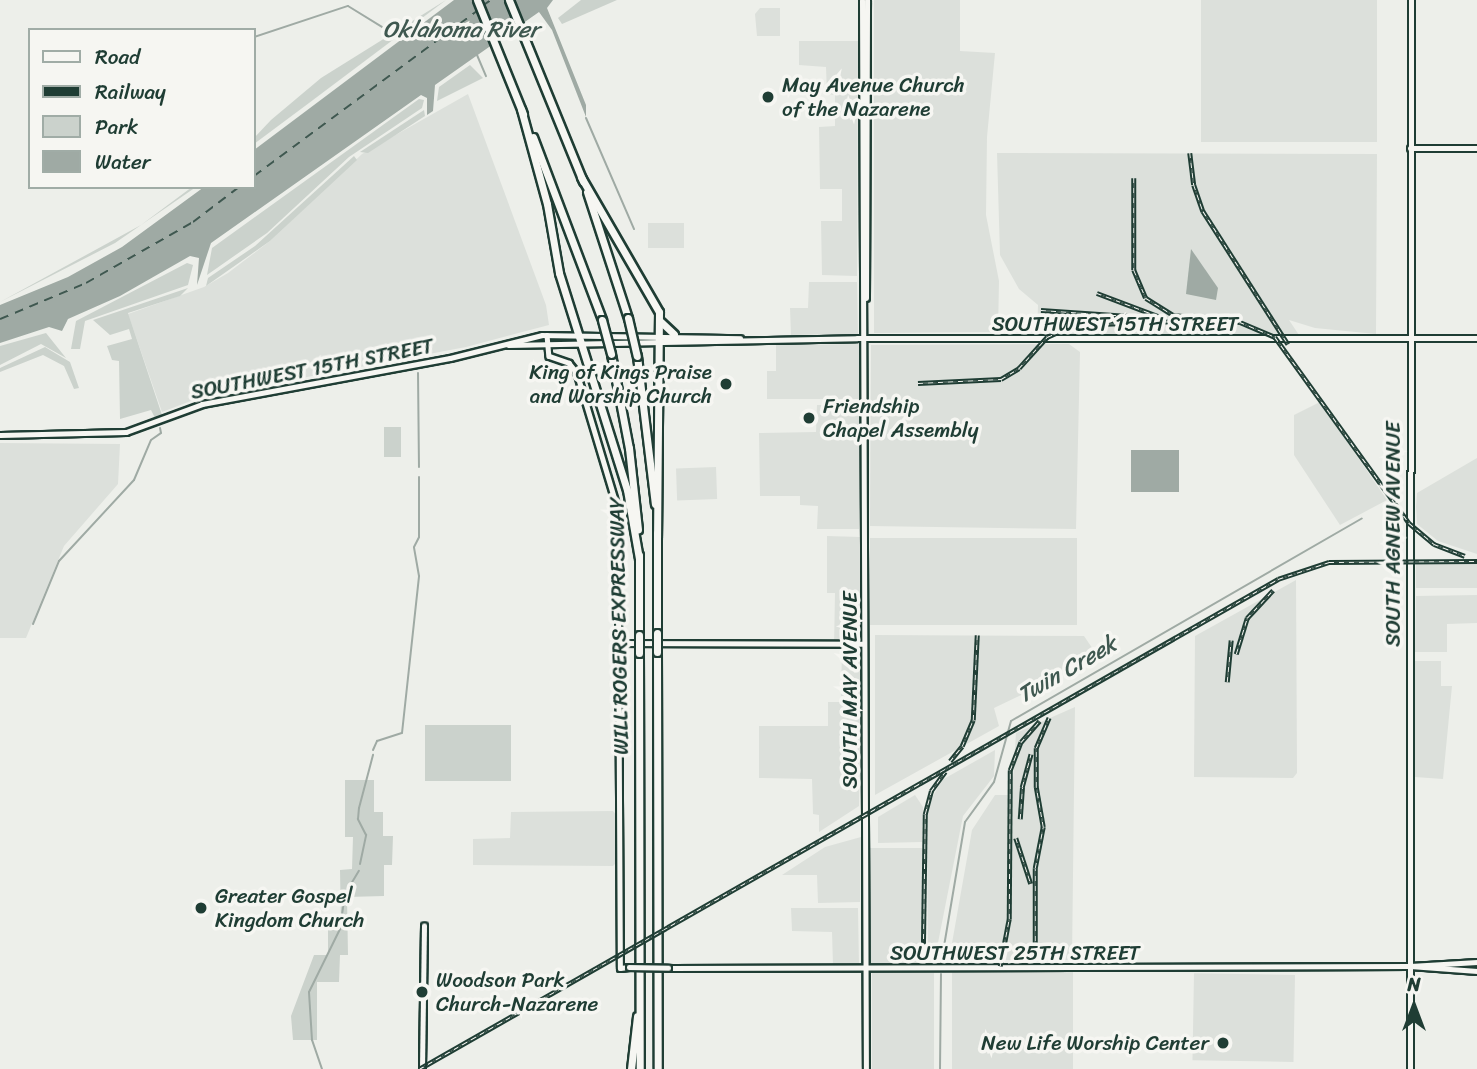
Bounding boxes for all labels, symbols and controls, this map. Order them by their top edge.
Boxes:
water label: Oklahoma River [383,16,539,44]
legend [28,28,256,189]
text: Road [95,38,140,76]
place label: May Avenue Church of the Nazarene [782,72,964,122]
text: Railway [95,73,166,111]
marker: May Avenue Church of the Nazarene [760,89,776,105]
text: Park [95,108,138,146]
text: Water [95,143,150,181]
street label: SOUTHWEST 15TH STREET [990,311,1240,337]
street label: SOUTHWEST 15TH STREET [187,333,437,405]
place label: King of Kings Praise and Worship Church [529,359,712,409]
marker: King of Kings Praise and Worship Church [718,376,734,392]
place label: Friendship Chapel Assembly [823,393,979,443]
marker: Friendship Chapel Assembly [801,410,817,426]
street label: SOUTH AGNEW AVENUE [1380,421,1406,647]
street label: WILL ROGERS EXPRESSWAY [604,495,634,757]
street label: SOUTH MAY AVENUE [837,591,863,789]
water label: Twin Creek [1012,630,1122,710]
place label: Greater Gospel Kingdom Church [215,883,364,933]
marker: Greater Gospel Kingdom Church [193,900,209,916]
street label: SOUTHWEST 25TH STREET [889,940,1141,966]
place label: Woodson Park Church-Nazarene [436,967,598,1017]
text: N [1407,968,1421,1001]
north arrow [1379,971,1449,1041]
marker: Woodson Park Church-Nazarene [414,984,430,1000]
place label: New Life Worship Center [980,1030,1209,1056]
marker: New Life Worship Center [1215,1035,1231,1051]

